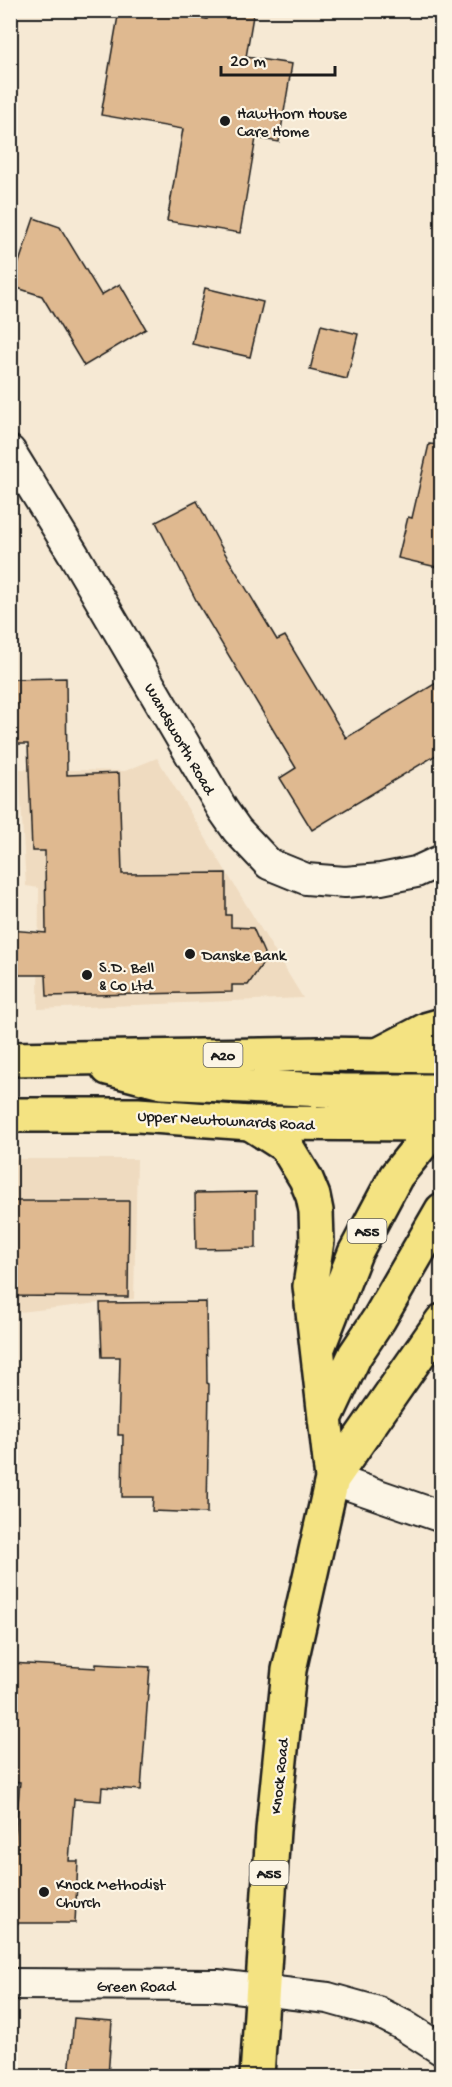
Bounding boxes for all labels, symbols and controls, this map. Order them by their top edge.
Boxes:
scale bar [221,39,335,77]
text: 20 m [230,52,266,73]
place label: Hawthorn House Care Home [237,106,348,143]
marker: Hawthorn House Care Home [218,114,232,128]
street label: Wandsworth Road [138,681,218,800]
marker: Danske Bank [183,947,197,961]
place label: Danske Bank [201,948,288,967]
place label: S.D. Bell & Co Ltd [99,960,154,997]
marker: S.D. Bell & Co Ltd [80,968,94,982]
road number: A20 [204,1043,242,1067]
street label: Upper Newtownards Road [137,1108,316,1137]
road number: A55 [348,1219,386,1243]
street label: Knock Road [268,1736,295,1815]
road number: A55 [250,1861,288,1885]
place label: Knock Methodist Church [56,1877,167,1914]
marker: Knock Methodist Church [37,1885,51,1899]
street label: Green Road [97,1979,177,1998]

